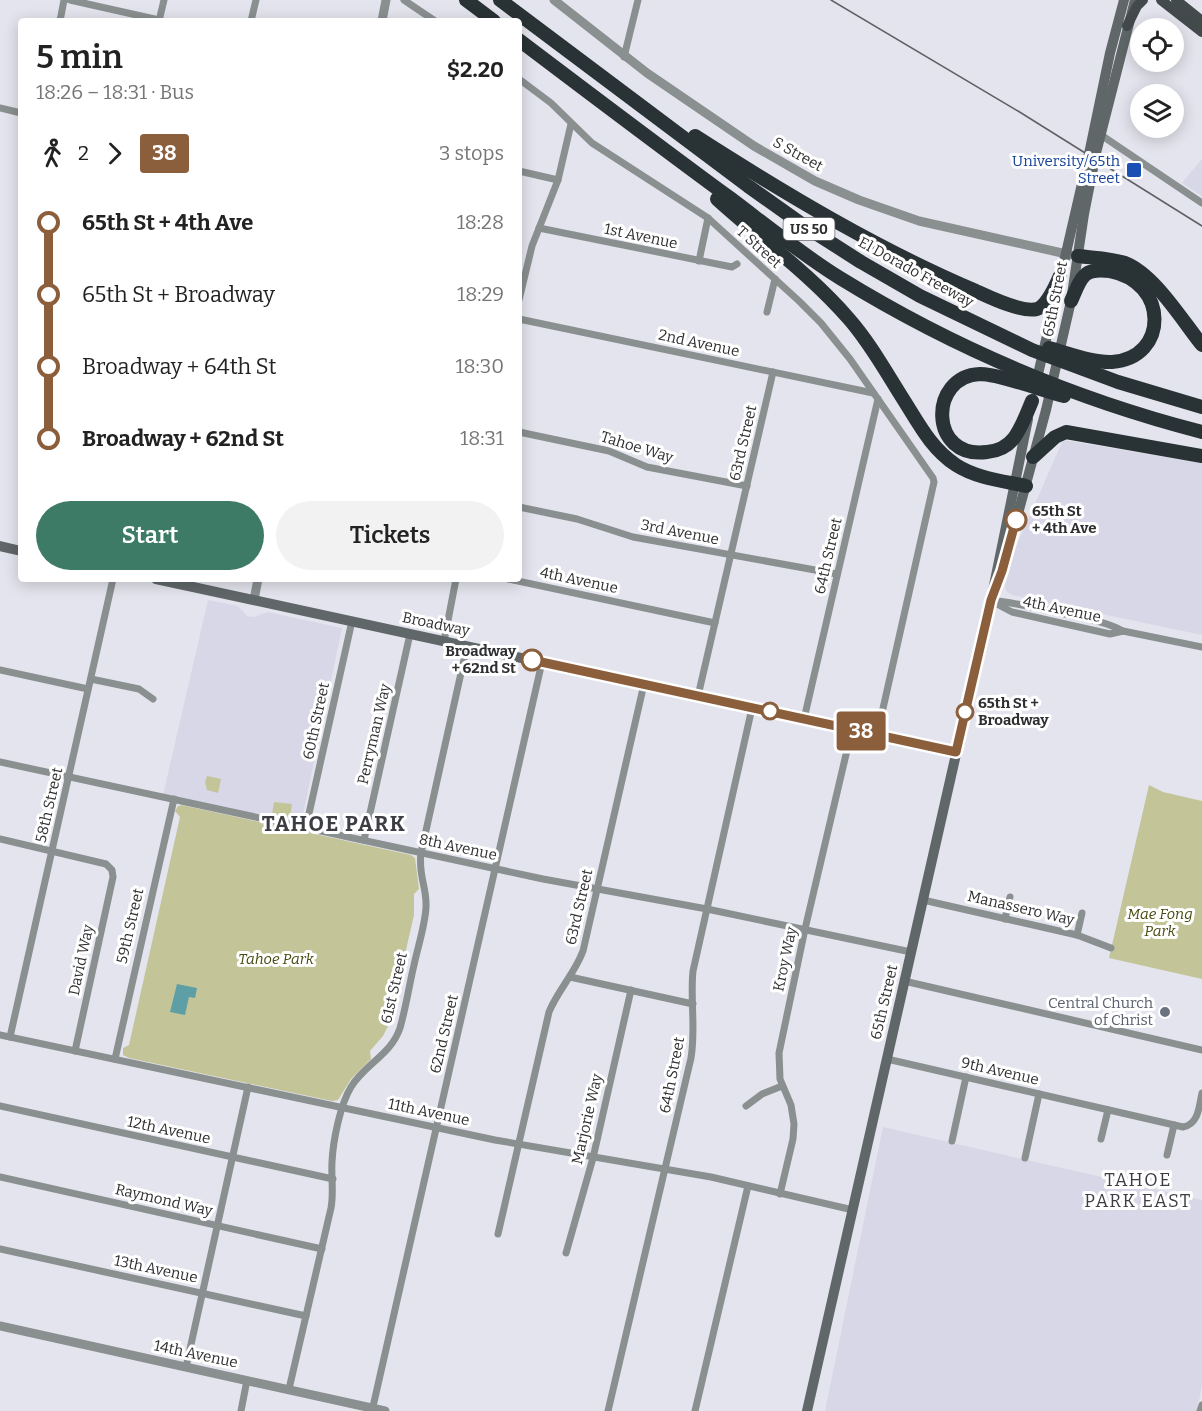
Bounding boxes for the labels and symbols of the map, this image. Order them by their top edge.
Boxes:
street label: S Street [770,133,827,175]
place label: University/65th Street [1012,152,1121,187]
marker: University/65th Street [1125,161,1143,179]
road number: US 50 [784,218,834,240]
street label: 1st Avenue [603,219,679,253]
street label: T Street [733,222,786,272]
street label: El Dorado Freeway [855,233,977,311]
street label: 65th Street [1039,259,1071,338]
street label: 2nd Avenue [657,326,741,360]
street label: 63rd Street [726,403,761,483]
street label: Tahoe Way [598,427,676,467]
place label: 65th St + 4th Ave [1032,502,1096,537]
marker: 65th St + 4th Ave [1005,509,1027,531]
street label: 3rd Avenue [639,516,721,548]
street label: 64th Street [811,516,846,596]
street label: 4th Avenue [538,563,620,597]
street label: 4th Avenue [1021,592,1103,626]
street label: Broadway [401,608,471,640]
place label: Broadway + 62nd St [445,642,517,677]
marker: Broadway + 62nd St [521,649,543,671]
street label: 60th Street [299,680,333,761]
street label: Perryman Way [354,682,394,786]
place label: 65th St + Broadway [978,694,1049,729]
unlabelled marker [761,702,779,720]
marker: 65th St + Broadway [956,703,974,721]
line badge: 38 [834,712,888,750]
street label: 58th Street [32,765,67,844]
district label: TAHOE PARK [262,811,406,837]
street label: 8th Avenue [417,830,499,864]
street label: 63rd Street [562,867,597,947]
street label: 59th Street [113,886,148,965]
street label: Manassero Way [966,887,1076,929]
park label: Mae Fong Park [1127,905,1193,940]
street label: David Way [65,923,97,997]
street label: Kroy Way [769,925,801,993]
park label: Tahoe Park [238,950,315,968]
street label: 61st Street [377,950,411,1025]
street label: 65th Street [867,962,902,1041]
street label: 62nd Street [426,992,462,1075]
place label: Central Church of Christ [1048,994,1154,1029]
marker: Central Church of Christ [1158,1005,1172,1019]
street label: 64th Street [656,1035,688,1115]
street label: 9th Avenue [959,1053,1041,1089]
street label: Marjorie Way [568,1072,606,1166]
street label: 11th Avenue [387,1095,471,1129]
street label: 12th Avenue [126,1112,212,1148]
district label: TAHOE PARK EAST [1084,1169,1192,1212]
street label: Raymond Way [114,1180,214,1220]
street label: 13th Avenue [113,1251,199,1287]
street label: 14th Avenue [152,1336,240,1372]

